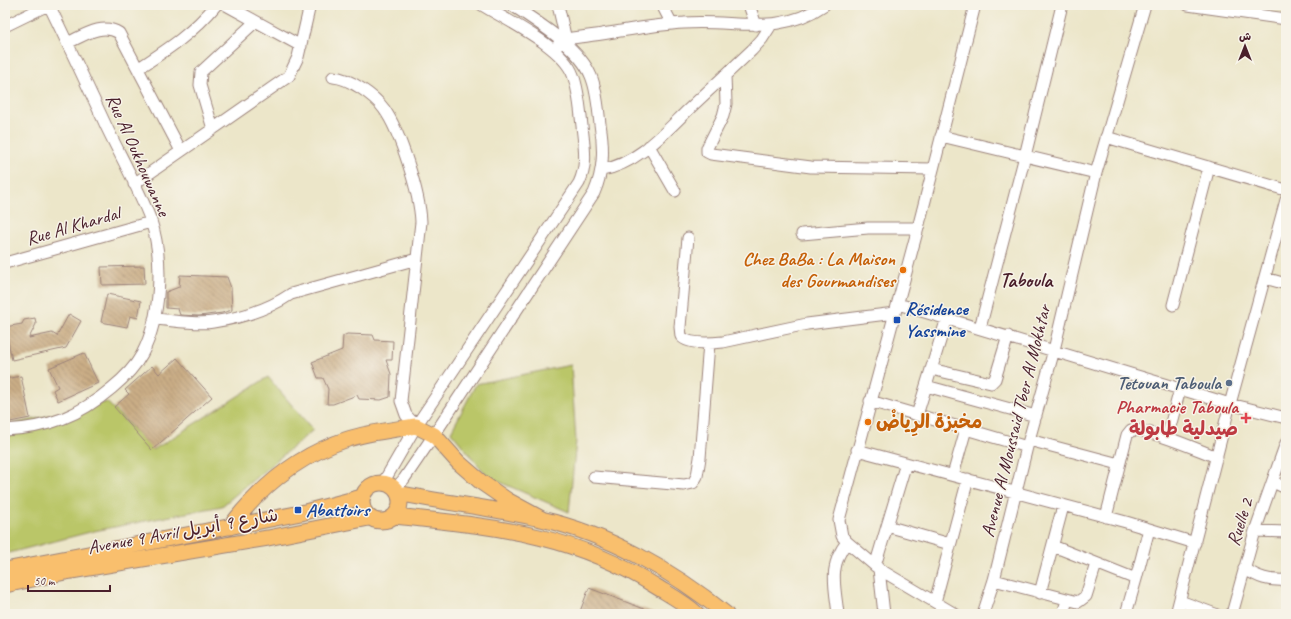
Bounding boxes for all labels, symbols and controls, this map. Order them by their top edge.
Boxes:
north arrow [1225,26,1265,66]
text: ش [1239,29,1251,43]
street label: Rue Al Oukhouwanne [100,90,176,222]
street label: Rue Al Khardal [23,200,126,251]
place label: Chez BaBa : La Maison des Gourmandises [743,247,897,293]
marker: Chez BaBa : La Maison des Gourmandises [898,265,908,275]
district label: Taboula [1000,268,1054,293]
place label: Résidence Yassmine [905,297,970,343]
street label: Avenue Al Moussaid Tber Al Mokhtar [976,301,1057,539]
marker: Résidence Yassmine [892,315,902,325]
place label: Tetouan Taboula [1117,371,1222,395]
marker: Tetouan Taboula [1224,378,1234,388]
place label: Pharmacie Taboula صيدلية طابولة [1116,395,1239,441]
place label: مخبزة الرِياضْ [876,409,982,436]
marker: Pharmacie Taboula صيدلية طابولة [1241,413,1251,423]
marker: مخبزة الرِياضْ [863,417,873,427]
street label: Ruelle 2 [1221,494,1259,549]
place label: Abattoirs [306,498,371,522]
street label: Avenue 9 Avril شارع 9 أبريل [86,502,280,561]
marker: Abattoirs [293,505,303,515]
scale bar [28,567,110,593]
text: 50 m [34,573,56,589]

